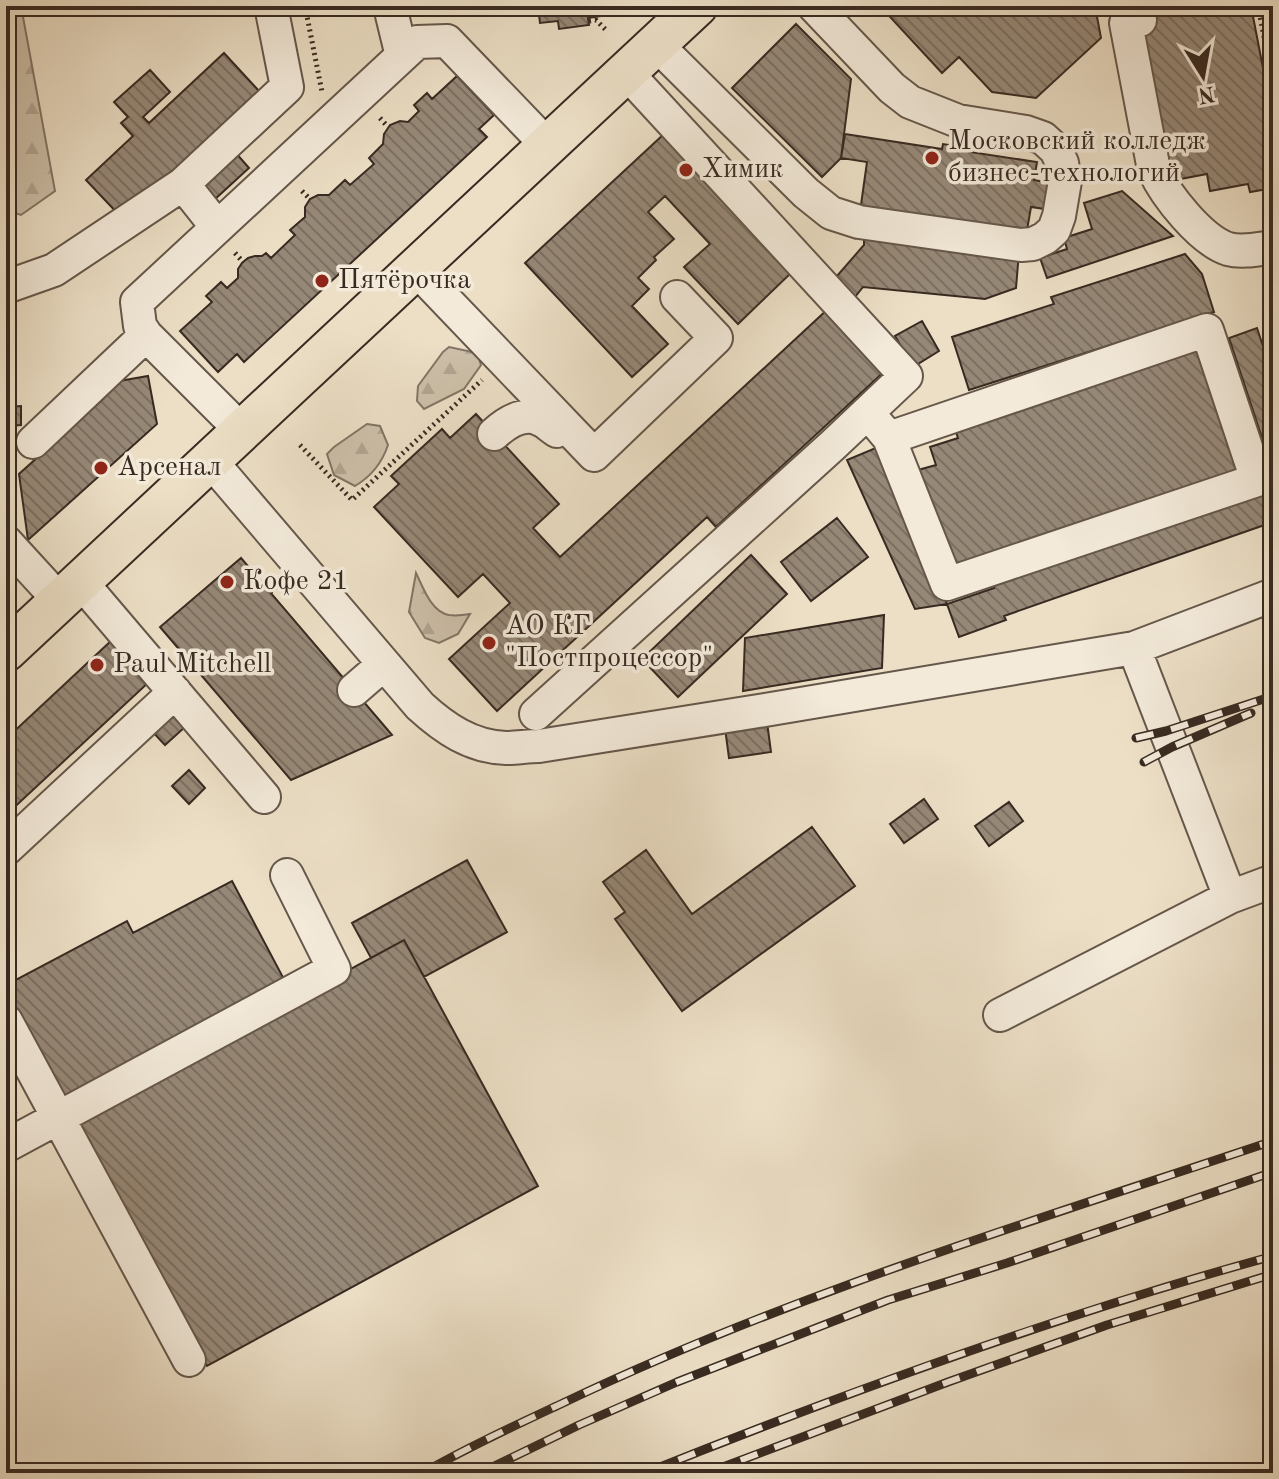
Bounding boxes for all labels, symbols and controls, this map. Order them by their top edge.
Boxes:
north arrow [1163,36,1243,116]
text: N [1196,81,1217,106]
place label: Московский колледж бизнес-технологий [948,128,1206,188]
marker: Московский колледж бизнес-технологий [923,149,941,167]
place label: Химик [702,156,783,184]
marker: Химик [677,161,695,179]
place label: Пятёрочка [338,267,471,295]
marker: Пятёрочка [313,272,331,290]
place label: Арсенал [117,454,221,482]
marker: Арсенал [92,459,110,477]
place label: Кофе 21 [243,568,349,596]
marker: Кофе 21 [218,573,236,591]
place label: АО КГ "Постпроцессор" [505,613,713,673]
marker: АО КГ "Постпроцессор" [480,634,498,652]
place label: Paul Mitchell [113,651,271,679]
marker: Paul Mitchell [88,656,106,674]

